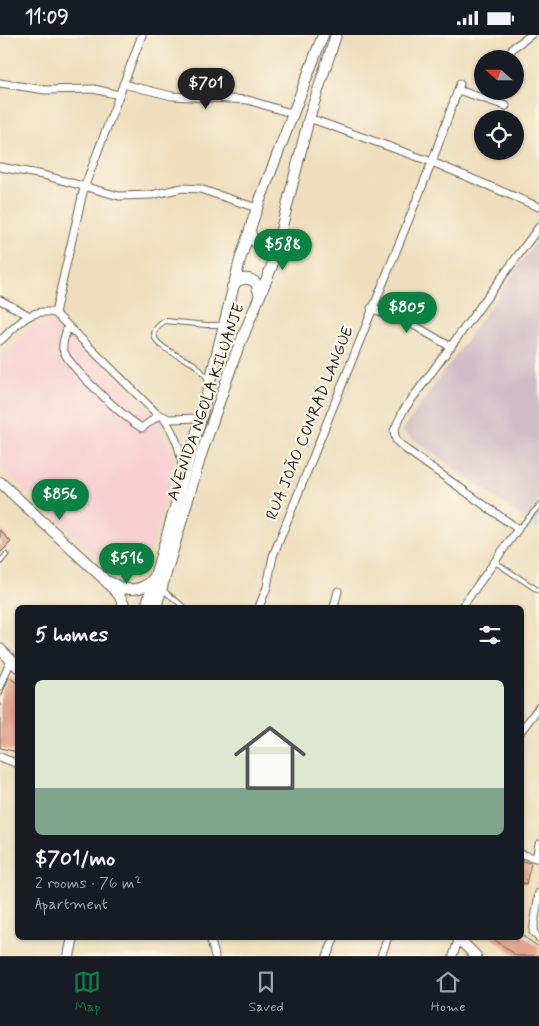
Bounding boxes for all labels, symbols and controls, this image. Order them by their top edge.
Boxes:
text: 11:09 [25,5,69,30]
north arrow [474,50,524,100]
map controls [474,50,524,160]
pin: $701 [176,67,236,110]
text: $701 [189,73,223,94]
button: locate [474,110,524,160]
pin: $588 [253,229,313,271]
text: $588 [265,234,301,255]
pin: $805 [377,291,437,334]
text: $805 [389,297,425,318]
street label: AVENIDA NGOLA KILUANJE [162,300,250,504]
street label: RUA JOÃO CONRAD LANGUE [261,323,359,523]
pin: $856 [30,479,90,521]
text: $856 [43,484,77,505]
pin: $516 [97,543,157,585]
text: $516 [110,548,144,569]
text: 5 homes [35,621,108,649]
icon: filters [476,621,504,649]
icon: home [225,713,315,803]
text: $701/mo [35,845,115,873]
text: 2 rooms · 76 m² [35,873,142,894]
text: Apartment [35,894,108,915]
tab: Map [73,968,101,1016]
tab: Saved [248,968,284,1016]
tab: Home [431,968,466,1016]

